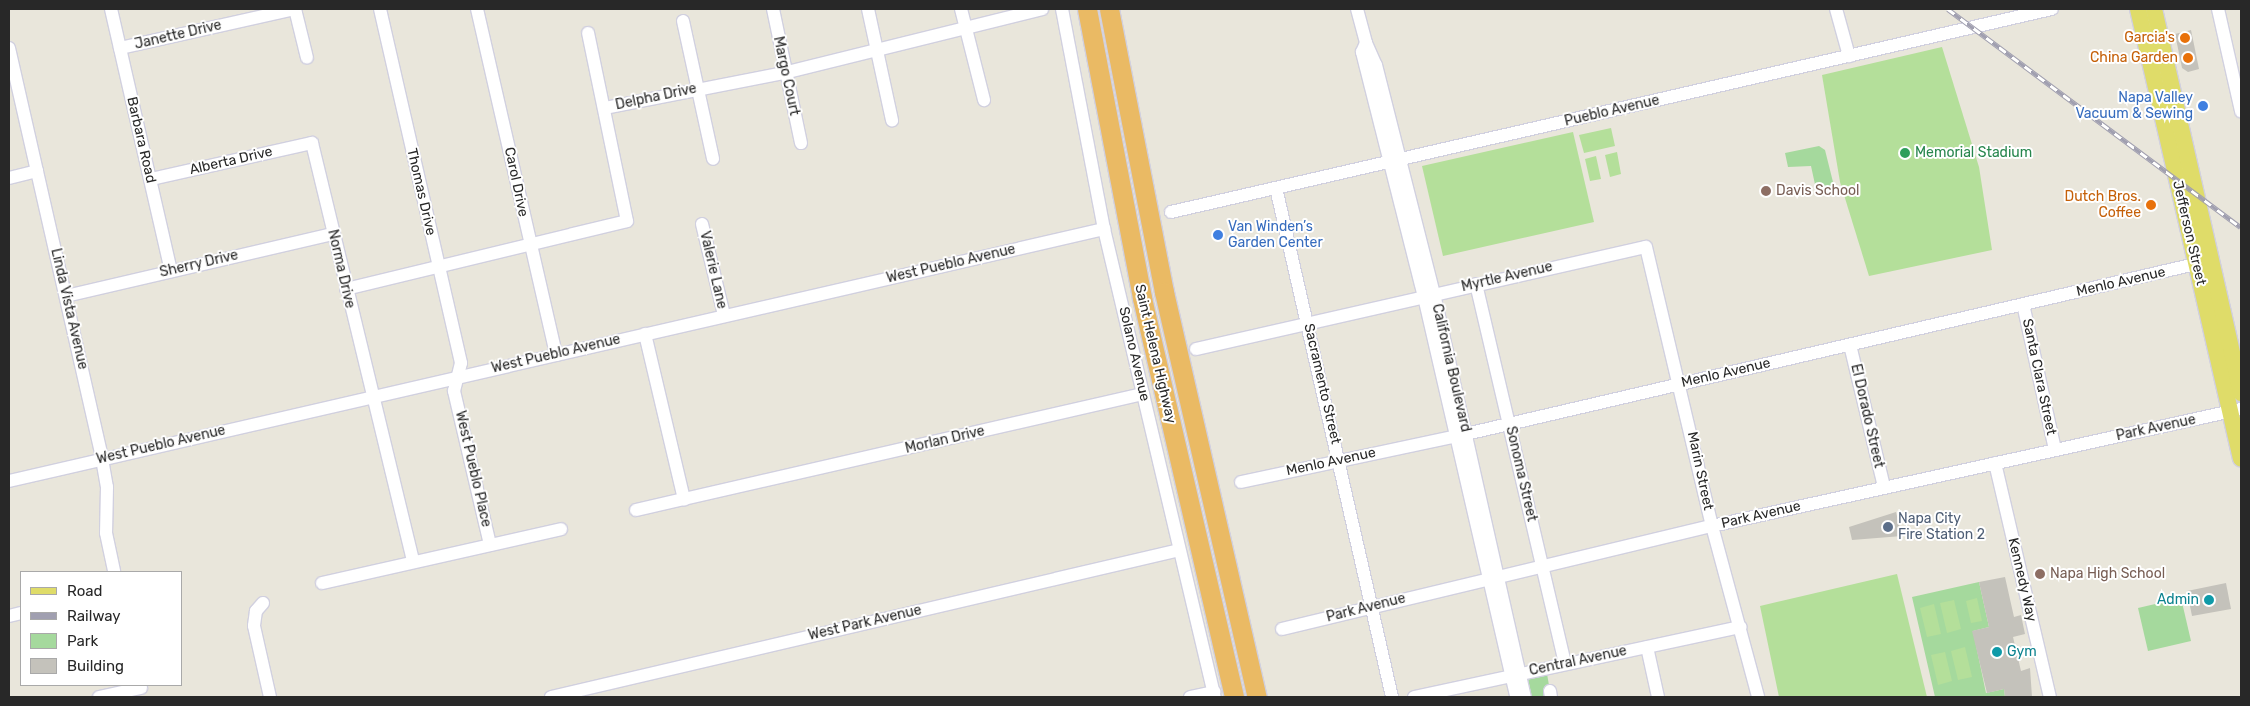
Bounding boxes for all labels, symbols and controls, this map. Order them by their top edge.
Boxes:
street label: Janette Drive [133,17,223,53]
place label: Garcia's [2124,30,2175,46]
marker: Garcia's [2179,32,2191,44]
street label: Margo Court [769,35,803,117]
place label: China Garden [2090,50,2178,66]
marker: China Garden [2182,52,2194,64]
street label: Delpha Drive [614,80,698,114]
place label: Napa Valley Vacuum & Sewing [2075,90,2193,122]
street label: Pueblo Avenue [1563,92,1661,130]
street label: Barbara Road [123,95,159,185]
marker: Napa Valley Vacuum & Sewing [2197,100,2209,112]
street label: Alberta Drive [188,143,274,179]
place label: Memorial Stadium [1915,145,2032,161]
street label: Carol Drive [500,146,532,218]
street label: Thomas Drive [403,147,439,237]
marker: Memorial Stadium [1899,147,1911,159]
street label: Jefferson Street [2169,179,2209,287]
place label: Davis School [1776,183,1859,199]
marker: Davis School [1760,185,1772,197]
place label: Dutch Bros. Coffee [2065,189,2141,222]
marker: Dutch Bros. Coffee [2145,199,2157,211]
place label: Van Winden’s Garden Center [1228,219,1323,252]
street label: Norma Drive [324,228,358,310]
street label: Valerie Lane [696,229,730,311]
marker: Van Winden’s Garden Center [1212,229,1224,241]
street label: West Pueblo Avenue [885,241,1017,287]
street label: Linda Vista Avenue [47,246,91,372]
street label: Sherry Drive [158,247,240,281]
street label: Myrtle Avenue [1460,258,1554,296]
street label: Menlo Avenue [2075,264,2167,300]
street label: Saint Helena Highway [1131,283,1179,425]
street label: California Boulevard [1428,302,1474,434]
street label: Solano Avenue [1115,305,1153,403]
street label: Santa Clara Street [2018,317,2060,437]
street label: Sacramento Street [1300,322,1344,446]
street label: West Pueblo Avenue [490,331,622,377]
street label: Menlo Avenue [1680,355,1772,391]
street label: El Dorado Street [1847,362,1887,470]
street label: West Pueblo Place [451,409,495,529]
street label: Park Avenue [2114,411,2198,445]
street label: West Pueblo Avenue [95,422,227,468]
street label: Morlan Drive [904,423,986,457]
street label: Sonoma Street [1502,425,1540,523]
street label: Marin Street [1683,430,1717,512]
street label: Menlo Avenue [1285,444,1377,480]
street label: Park Avenue [1719,498,1803,532]
place label: Napa City Fire Station 2 [1898,511,1985,544]
marker: Napa City Fire Station 2 [1882,521,1894,533]
street label: Kennedy Way [2004,536,2040,624]
place label: Napa High School [2050,566,2165,582]
marker: Napa High School [2034,568,2046,580]
legend [20,571,182,686]
text: Road [67,582,103,600]
street label: Park Avenue [1324,590,1408,626]
place label: Admin [2157,592,2199,608]
marker: Admin [2203,594,2215,606]
street label: West Park Avenue [806,602,924,644]
text: Railway [67,607,121,625]
text: Park [67,632,98,650]
street label: Central Avenue [1527,642,1629,680]
place label: Gym [2007,644,2037,660]
marker: Gym [1991,646,2003,658]
text: Building [67,657,124,675]

